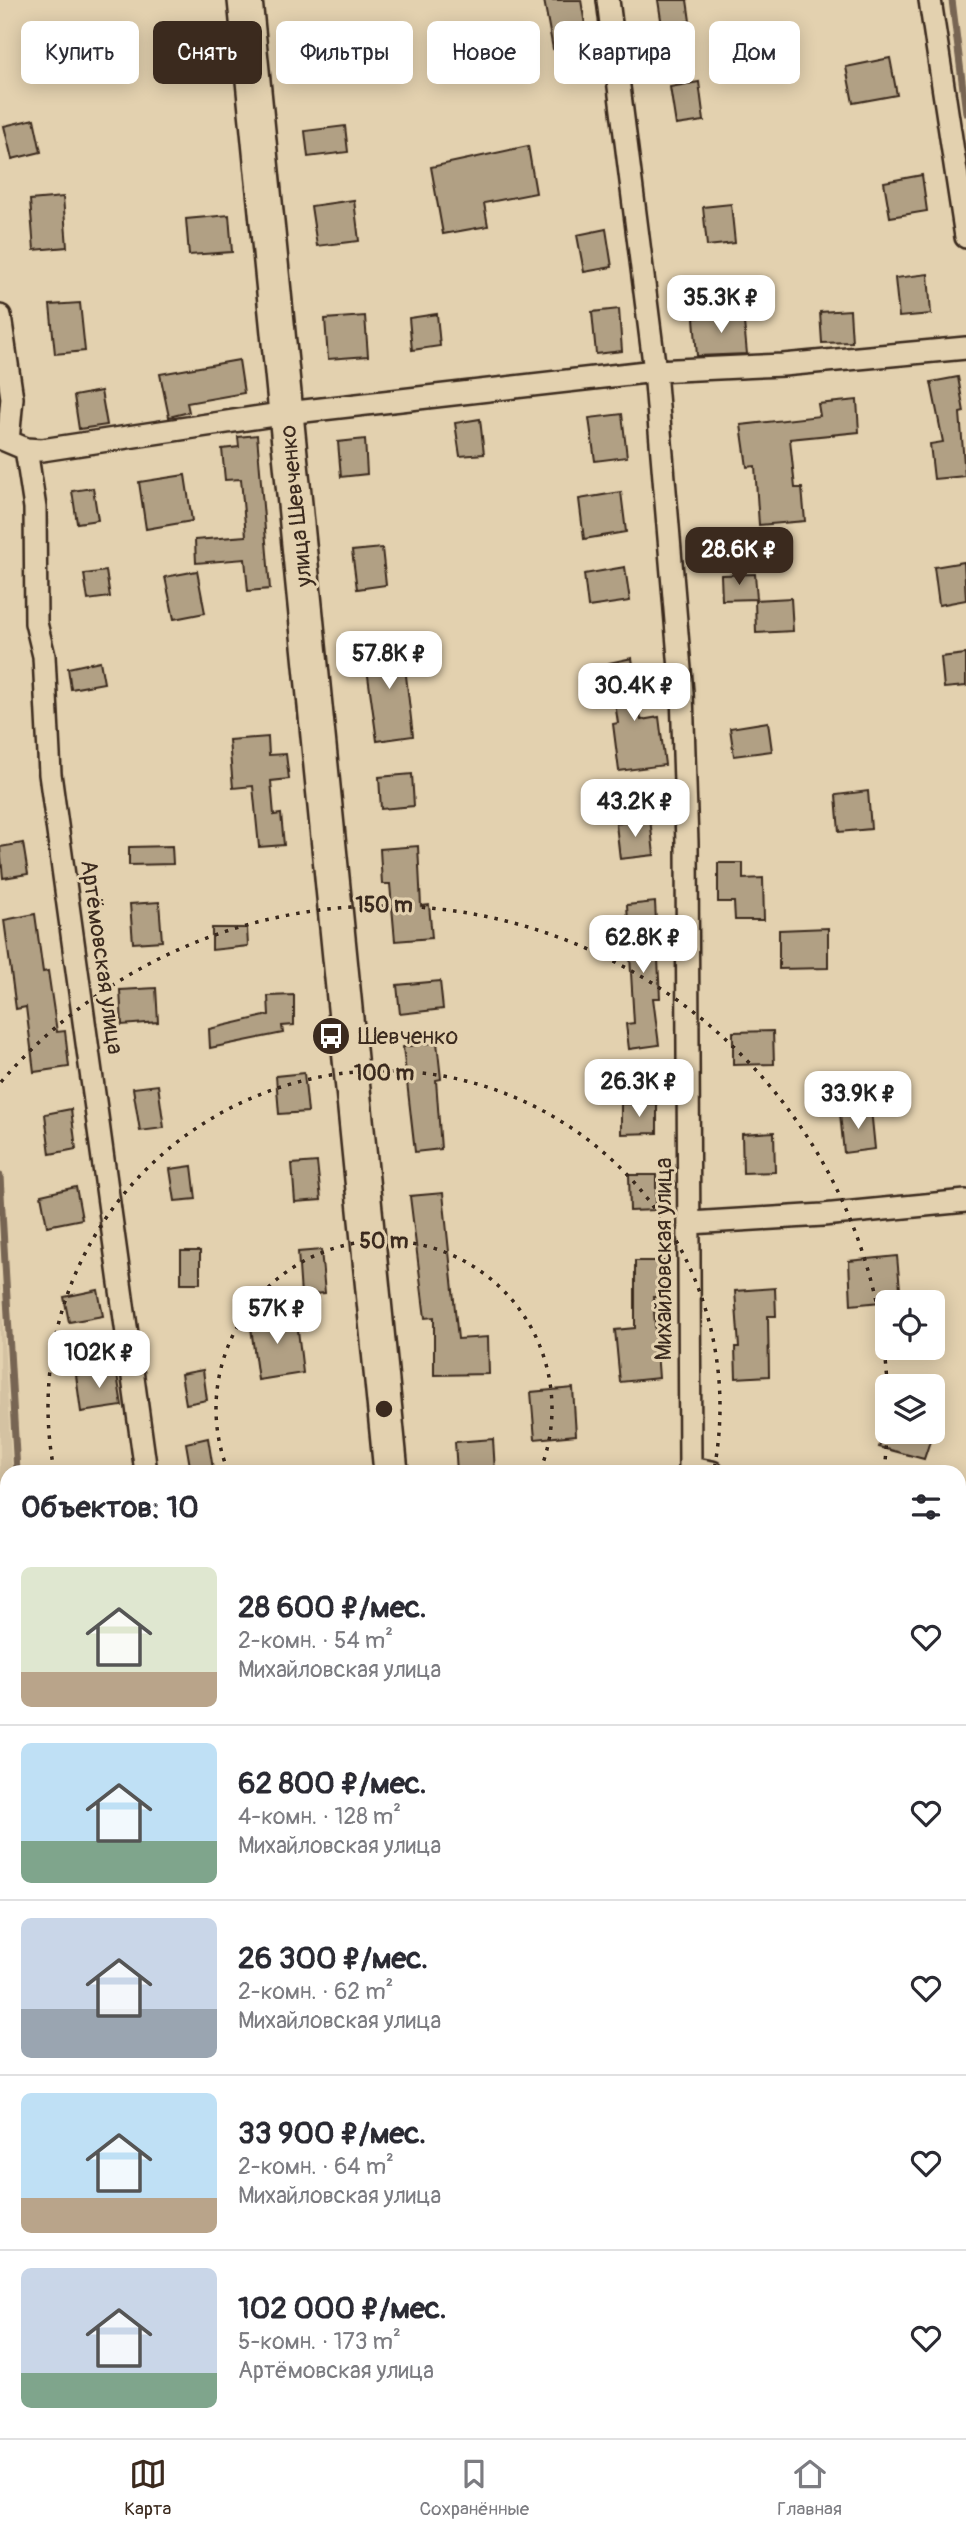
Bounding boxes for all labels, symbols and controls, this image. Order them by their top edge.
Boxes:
chip: Купить [21,21,139,84]
chip: Снять [153,21,262,84]
chip: Фильтры [276,21,413,84]
chip: Новое [427,21,540,84]
chip: Квартира [554,21,695,84]
chip: Дом [709,21,800,84]
pin: 35.3K ₽ [656,276,786,335]
text: 35.3K ₽ [683,283,759,312]
street label: улица Шевченко [273,424,319,589]
pin: 28.6K ₽ [674,528,804,587]
text: 28.6K ₽ [701,535,777,564]
pin: 57.8K ₽ [324,632,454,691]
text: 57.8K ₽ [352,639,426,668]
pin: 30.4K ₽ [569,664,699,723]
text: 30.4K ₽ [594,671,674,700]
pin: 43.2K ₽ [570,780,700,839]
text: 43.2K ₽ [597,787,673,816]
street label: Артёмовская улица [74,858,130,1056]
text: 150 m [355,892,413,919]
pin: 62.8K ₽ [578,916,708,975]
text: 62.8K ₽ [605,923,681,952]
bus stop icon: Шевченко [310,1015,352,1057]
place label: Шевченко [358,1022,458,1051]
text: 100 m [354,1060,414,1087]
pin: 26.3K ₽ [574,1060,704,1119]
text: 26.3K ₽ [601,1067,677,1096]
pin: 33.9K ₽ [793,1072,923,1131]
text: 33.9K ₽ [820,1079,896,1108]
street label: Михайловская улица [649,1157,678,1361]
text: 50 m [360,1228,409,1255]
pin: 57K ₽ [228,1286,326,1346]
map controls [875,1290,945,1444]
button: locate [875,1290,945,1360]
text: 57K ₽ [248,1294,306,1323]
pin: 102K ₽ [42,1330,156,1390]
text: 102K ₽ [64,1338,134,1367]
button: layers [875,1374,945,1444]
centre of rings [372,1397,396,1421]
icon: filters [907,1488,945,1526]
text: Объектов: 10 [21,1489,199,1526]
text: 28 600 ₽/мес. [238,1589,427,1626]
icon: home [77,1595,161,1679]
icon: heart [907,1618,945,1656]
text: 2-комн. · 54 m² [238,1626,393,1655]
text: Михайловская улица [238,1655,441,1684]
text: 62 800 ₽/мес. [238,1765,427,1802]
icon: home [77,1771,161,1855]
icon: heart [907,1794,945,1832]
text: 4-комн. · 128 m² [238,1802,401,1831]
text: Михайловская улица [238,1831,441,1860]
text: 26 300 ₽/мес. [238,1940,428,1977]
icon: home [77,1946,161,2030]
icon: heart [907,1969,945,2007]
text: 2-комн. · 62 m² [238,1977,393,2006]
text: Михайловская улица [238,2006,441,2035]
text: 33 900 ₽/мес. [238,2115,426,2152]
icon: home [77,2121,161,2205]
icon: heart [907,2144,945,2182]
text: 2-комн. · 64 m² [238,2152,394,2181]
text: Михайловская улица [238,2181,441,2210]
text: 102 000 ₽/мес. [238,2290,447,2327]
icon: home [77,2296,161,2380]
icon: heart [907,2319,945,2357]
text: 5-комн. · 173 m² [238,2327,401,2356]
text: Артёмовская улица [238,2356,434,2385]
tab: Карта [124,2455,171,2521]
tab: Сохранённые [420,2455,529,2521]
tab: Главная [777,2455,842,2521]

